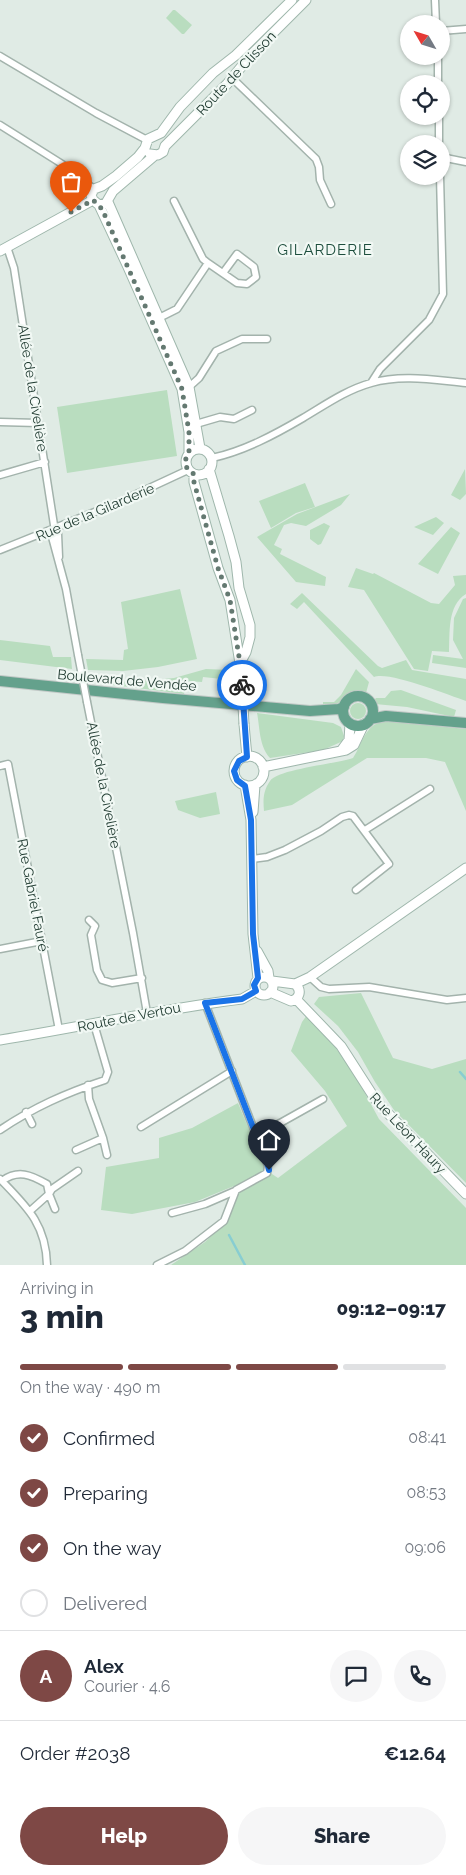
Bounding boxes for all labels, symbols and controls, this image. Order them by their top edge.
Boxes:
north arrow [400,15,450,65]
map controls [400,15,450,185]
street label: Route de Clisson [193,28,279,118]
button: locate [400,75,450,125]
button: layers [400,135,450,185]
pin [50,161,92,212]
icon: bag [57,168,85,196]
district label: GILARDERIE [277,241,373,259]
street label: Allée de la Civelière [15,323,51,453]
street label: Rue de la Gilarderie [33,480,157,544]
courier [217,660,267,710]
street label: Boulevard de Vendée [57,666,197,694]
icon: bike [228,671,256,699]
street label: Allée de la Civelière [84,720,124,850]
street label: Rue Gabriel Fauré [14,837,52,953]
street label: Route de Vertou [76,999,182,1035]
street label: Rue Léon Haury [367,1089,450,1177]
pin [248,1119,290,1170]
icon: home [255,1126,283,1154]
text: Arriving in [20,1279,94,1298]
text: 09:12–09:17 [337,1297,446,1319]
text: 3 min [20,1298,104,1335]
text: On the way · 490 m [20,1378,160,1397]
icon: check [20,1424,48,1452]
text: Confirmed [63,1427,155,1449]
text: 08:41 [408,1428,446,1447]
icon: check [20,1479,48,1507]
text: Preparing [63,1482,148,1504]
text: 08:53 [406,1483,446,1502]
icon: check [20,1534,48,1562]
text: On the way [63,1537,162,1559]
text: 09:06 [404,1538,446,1557]
text: Delivered [63,1592,147,1614]
button: chat [330,1650,382,1702]
button: phone [394,1650,446,1702]
text: Alex [84,1655,124,1677]
text: A [40,1665,52,1687]
text: Courier · 4.6 [84,1677,170,1696]
text: Order #2038 [20,1742,131,1764]
text: €12.64 [384,1742,446,1764]
button: Help [20,1807,228,1865]
button: Share [238,1807,446,1865]

